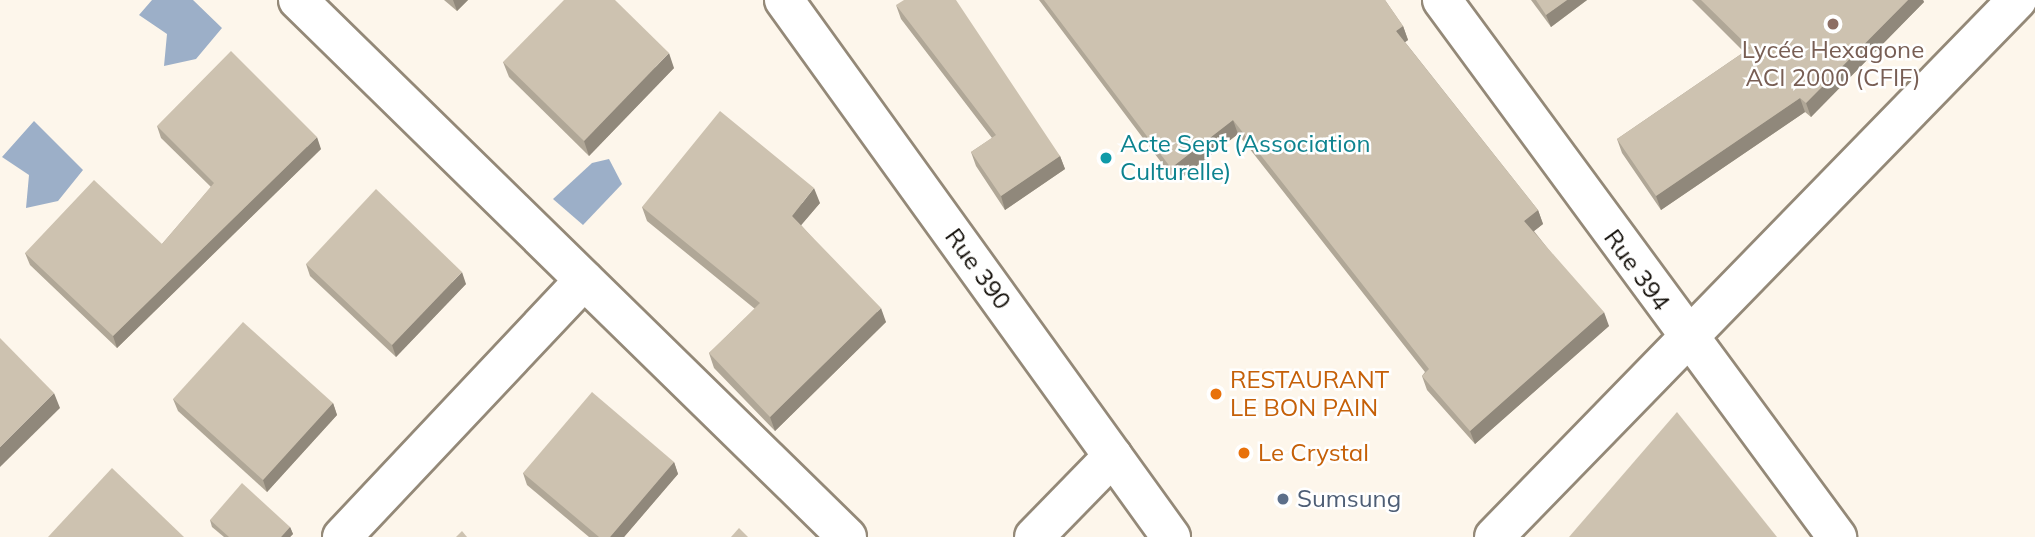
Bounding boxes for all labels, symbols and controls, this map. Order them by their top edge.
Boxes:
marker: Lycée Hexagone ACI 2000 (CFIF) [1825,16,1841,32]
place label: Lycée Hexagone ACI 2000 (CFIF) [1742,36,1924,92]
place label: Acte Sept (Association Culturelle) [1120,130,1370,186]
marker: Acte Sept (Association Culturelle) [1098,150,1114,166]
street label: Rue 390 [939,223,1017,315]
street label: Rue 394 [1598,224,1676,316]
place label: RESTAURANT LE BON PAIN [1230,366,1389,422]
marker: RESTAURANT LE BON PAIN [1208,386,1224,402]
place label: Le Crystal [1258,439,1369,467]
marker: Le Crystal [1236,445,1252,461]
place label: Sumsung [1297,485,1401,513]
marker: Sumsung [1275,491,1291,507]

